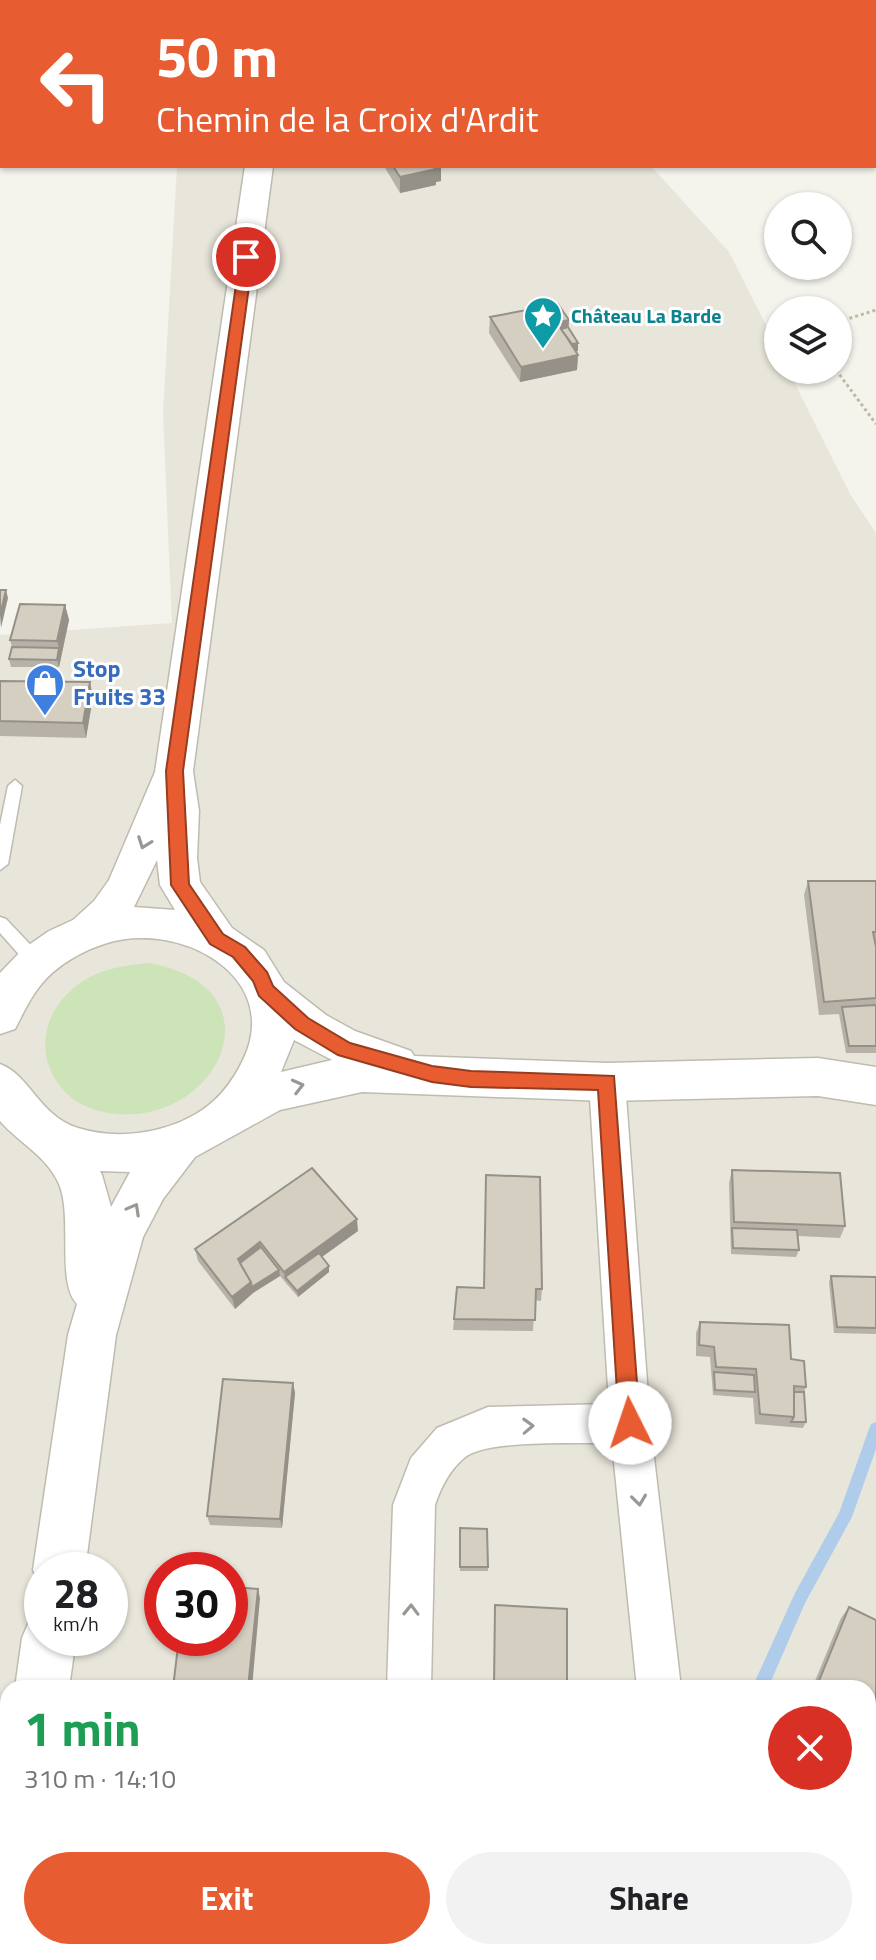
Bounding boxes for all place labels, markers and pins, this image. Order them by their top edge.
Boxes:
pin [212,223,280,291]
place icon: Château La Barde [522,295,564,350]
place label: Château La Barde [571,300,721,331]
place label: Stop Fruits 33 [73,650,166,714]
shop icon: Stop Fruits 33 [24,662,66,717]

